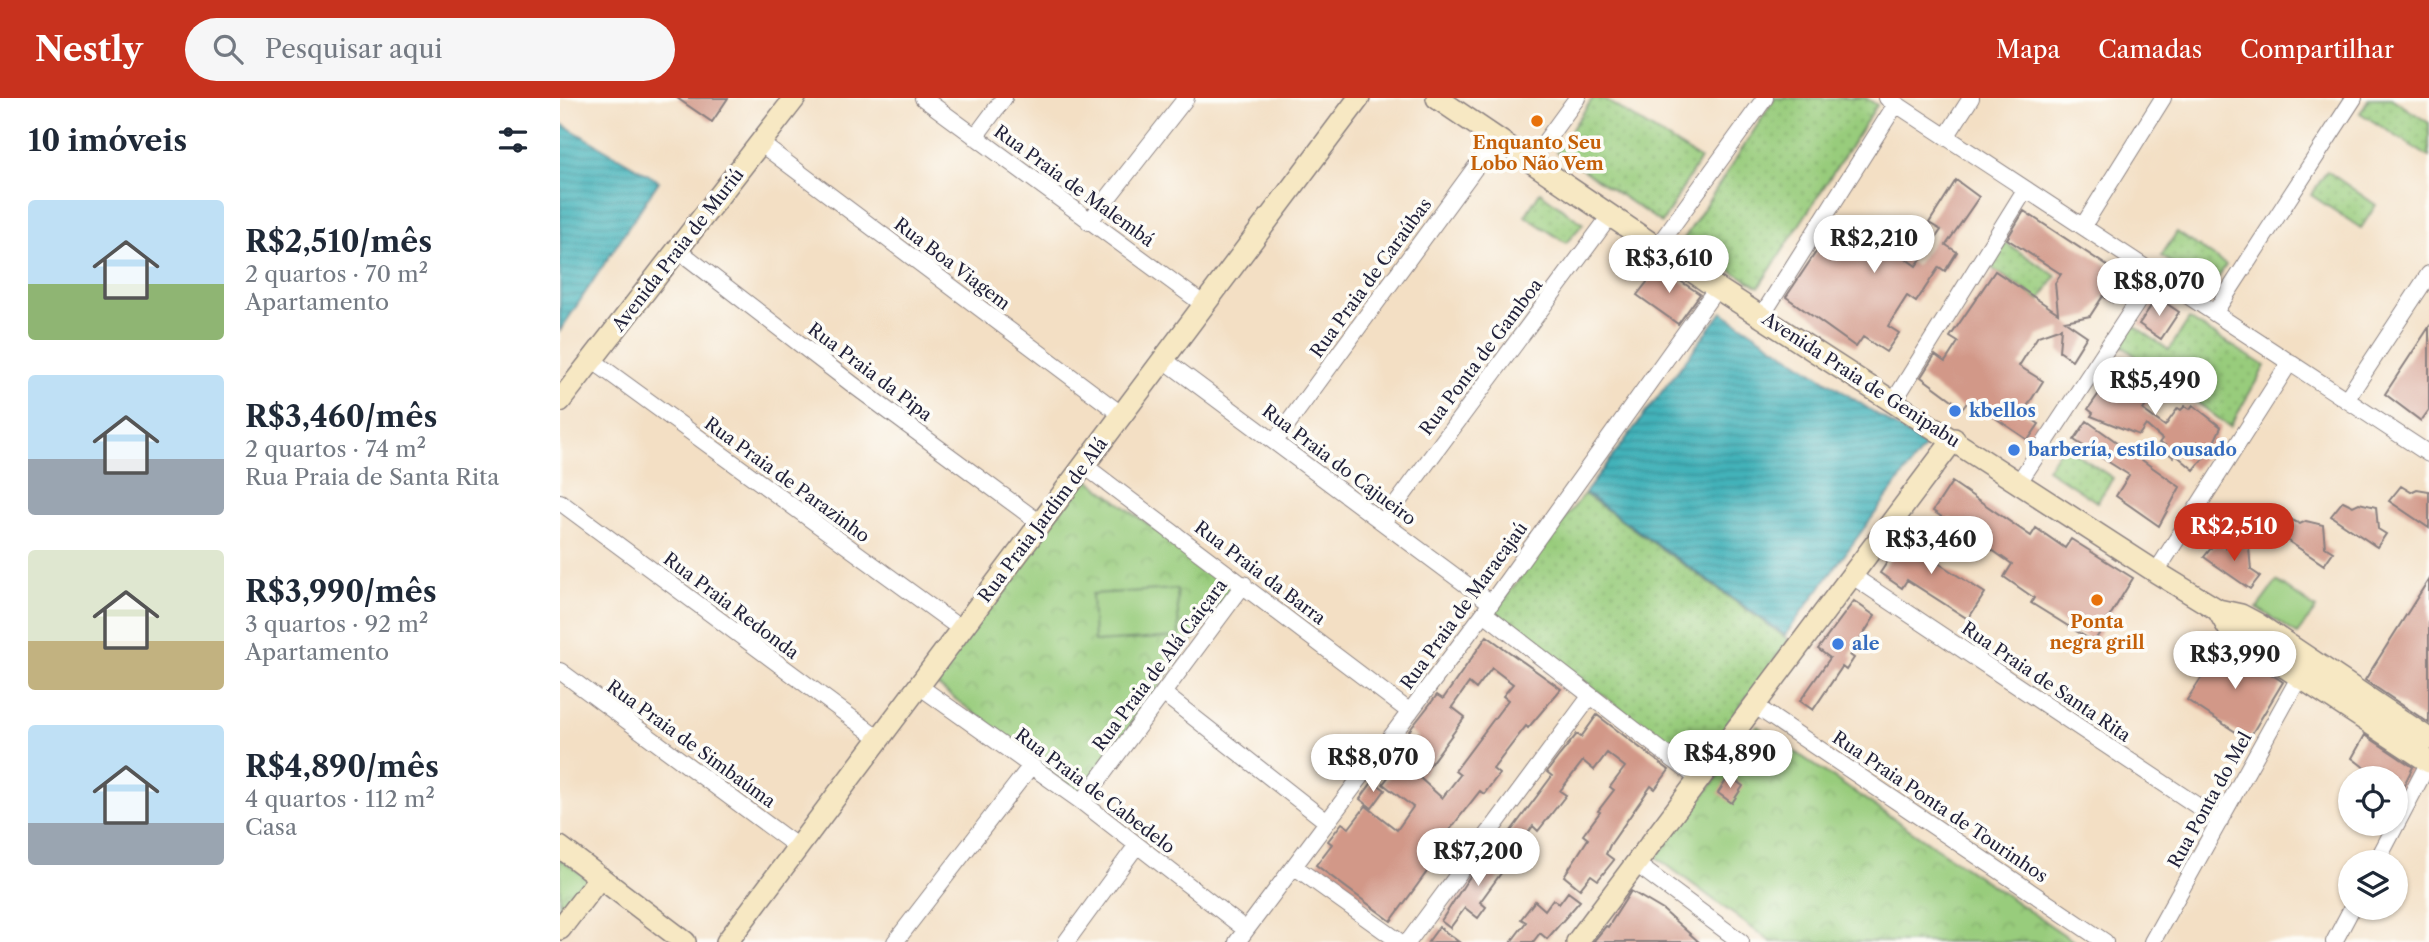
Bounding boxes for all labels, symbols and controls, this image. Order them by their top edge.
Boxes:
search box [185,18,675,81]
text: Nestly [35,29,143,70]
icon: search [209,30,247,68]
text: Pesquisar aqui [265,33,442,65]
text: Mapa [1996,35,2060,64]
text: Camadas [2098,35,2202,64]
text: Compartilhar [2240,35,2394,64]
marker: Enquanto Seu Lobo Não Vem [1529,113,1545,129]
street label: Rua Praia de Malembá [990,120,1159,252]
icon: filters [494,121,532,159]
text: 10 imóveis [28,122,187,159]
place label: Enquanto Seu Lobo Não Vem [1470,132,1604,175]
street label: Avenida Praia de Muriú [607,164,748,337]
street label: Rua Praia de Caraúbas [1306,194,1436,362]
street label: Rua Boa Viagem [890,213,1015,315]
pin: R$2,210 [1809,216,1939,275]
text: R$2,510/mês [245,223,432,260]
text: R$2,210 [1830,224,1918,252]
icon: home [84,228,168,312]
pin: R$3,610 [1604,236,1734,295]
text: R$3,610 [1625,244,1713,272]
pin: R$8,070 [2094,258,2224,318]
text: 2 quartos · 70 m² [245,260,428,288]
text: R$8,070 [2113,267,2205,295]
street label: Rua Ponta de Gamboa [1415,274,1547,440]
text: Apartamento [245,288,389,316]
street label: Avenida Praia de Genipabu [1757,307,1964,452]
street label: Rua Praia da Pipa [804,318,937,426]
pin: R$5,490 [2090,358,2220,417]
text: R$5,490 [2109,366,2201,394]
text: R$3,460/mês [245,398,437,435]
street label: Rua Praia do Cajueiro [1258,400,1420,530]
place label: kbellos [1969,400,2036,422]
icon: home [84,403,168,487]
marker: kbellos [1947,403,1963,419]
street label: Rua Praia de Parazinho [700,413,874,547]
street label: Rua Praia Jardim de Alá [974,433,1113,607]
text: 2 quartos · 74 m² [245,435,426,463]
place label: barbería, estilo ousado [2027,439,2237,461]
marker: barbería, estilo ousado [2006,442,2022,458]
text: Rua Praia de Santa Rita [245,463,499,491]
pin: R$2,510 [2169,504,2299,563]
text: R$2,510 [2190,512,2278,540]
street label: Rua Praia da Barra [1190,517,1330,630]
pin: R$3,460 [1866,517,1996,576]
street label: Rua Praia de Maracajaú [1396,518,1532,694]
text: R$3,460 [1885,525,1977,553]
street label: Rua Praia Redonda [659,548,803,664]
text: R$3,990/mês [245,573,437,610]
street label: Rua Praia de Alá Caiçara [1088,574,1232,755]
icon: home [84,578,168,662]
marker: Ponta negra grill [2089,592,2105,608]
text: 3 quartos · 92 m² [245,610,428,638]
place label: Ponta negra grill [2049,611,2145,654]
street label: Rua Praia de Santa Rita [1957,617,2135,747]
pin: R$3,990 [2170,632,2300,691]
place label: ale [1852,633,1880,655]
marker: ale [1830,636,1846,652]
text: Apartamento [245,638,389,666]
text: R$3,990 [2189,640,2281,668]
street label: Rua Praia de Simbaúma [602,675,780,813]
street label: Rua Praia de Cabedelo [1011,724,1179,858]
street label: Rua Praia Ponta de Tourinhos [1828,727,2052,887]
street label: Rua Ponta do Mel [2163,728,2257,872]
pin: R$4,890 [1665,730,1795,790]
pin: R$8,070 [1308,734,1438,794]
text: R$4,890 [1683,739,1777,767]
text: R$8,070 [1327,743,1419,771]
text: R$4,890/mês [245,748,439,785]
icon: home [84,753,168,837]
map controls [2338,766,2408,920]
button: locate [2338,766,2408,836]
text: 4 quartos · 112 m² [245,785,435,813]
text: Casa [245,813,297,841]
pin: R$7,200 [1413,828,1543,888]
text: R$7,200 [1433,837,1523,865]
button: layers [2338,850,2408,920]

